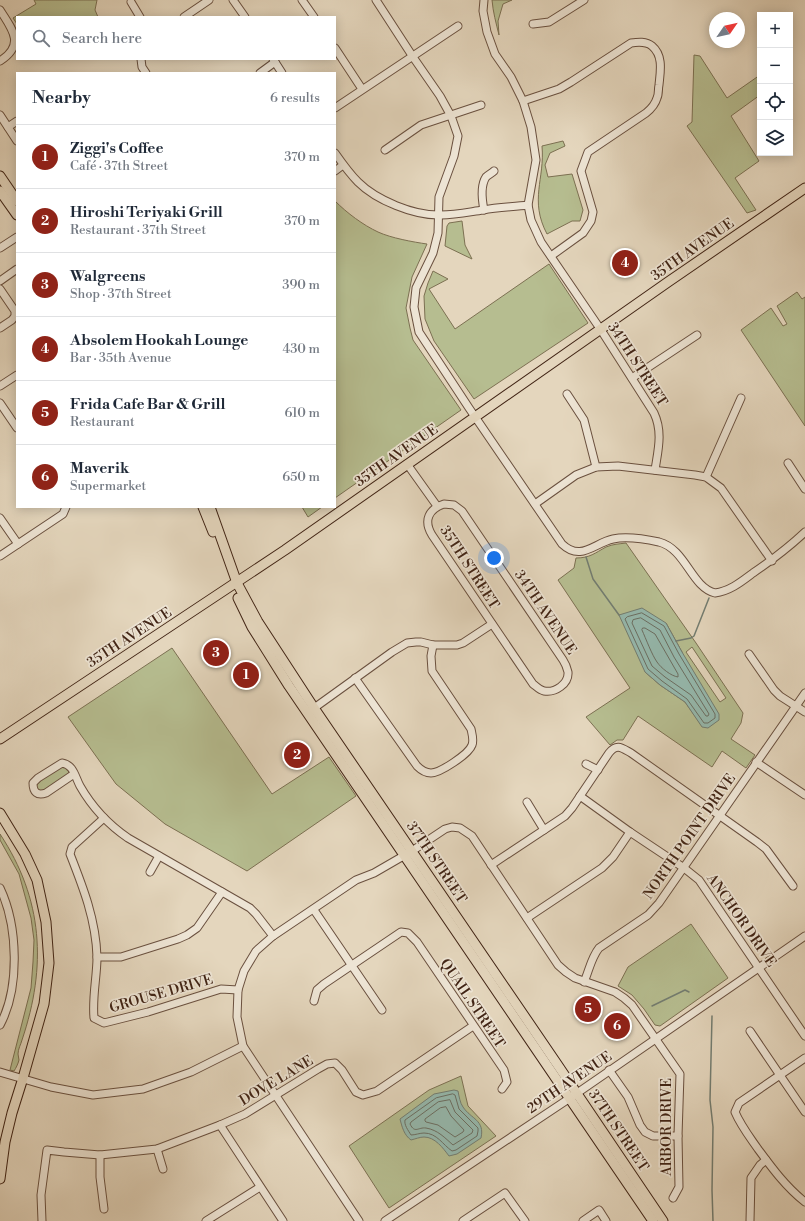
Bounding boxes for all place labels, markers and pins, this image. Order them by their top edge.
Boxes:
pin: 4 [612,248,638,278]
pin: 3 [203,638,229,668]
pin: 1 [233,660,259,690]
pin: 2 [284,740,310,770]
pin: 5 [575,994,601,1024]
pin: 6 [604,1011,630,1041]

